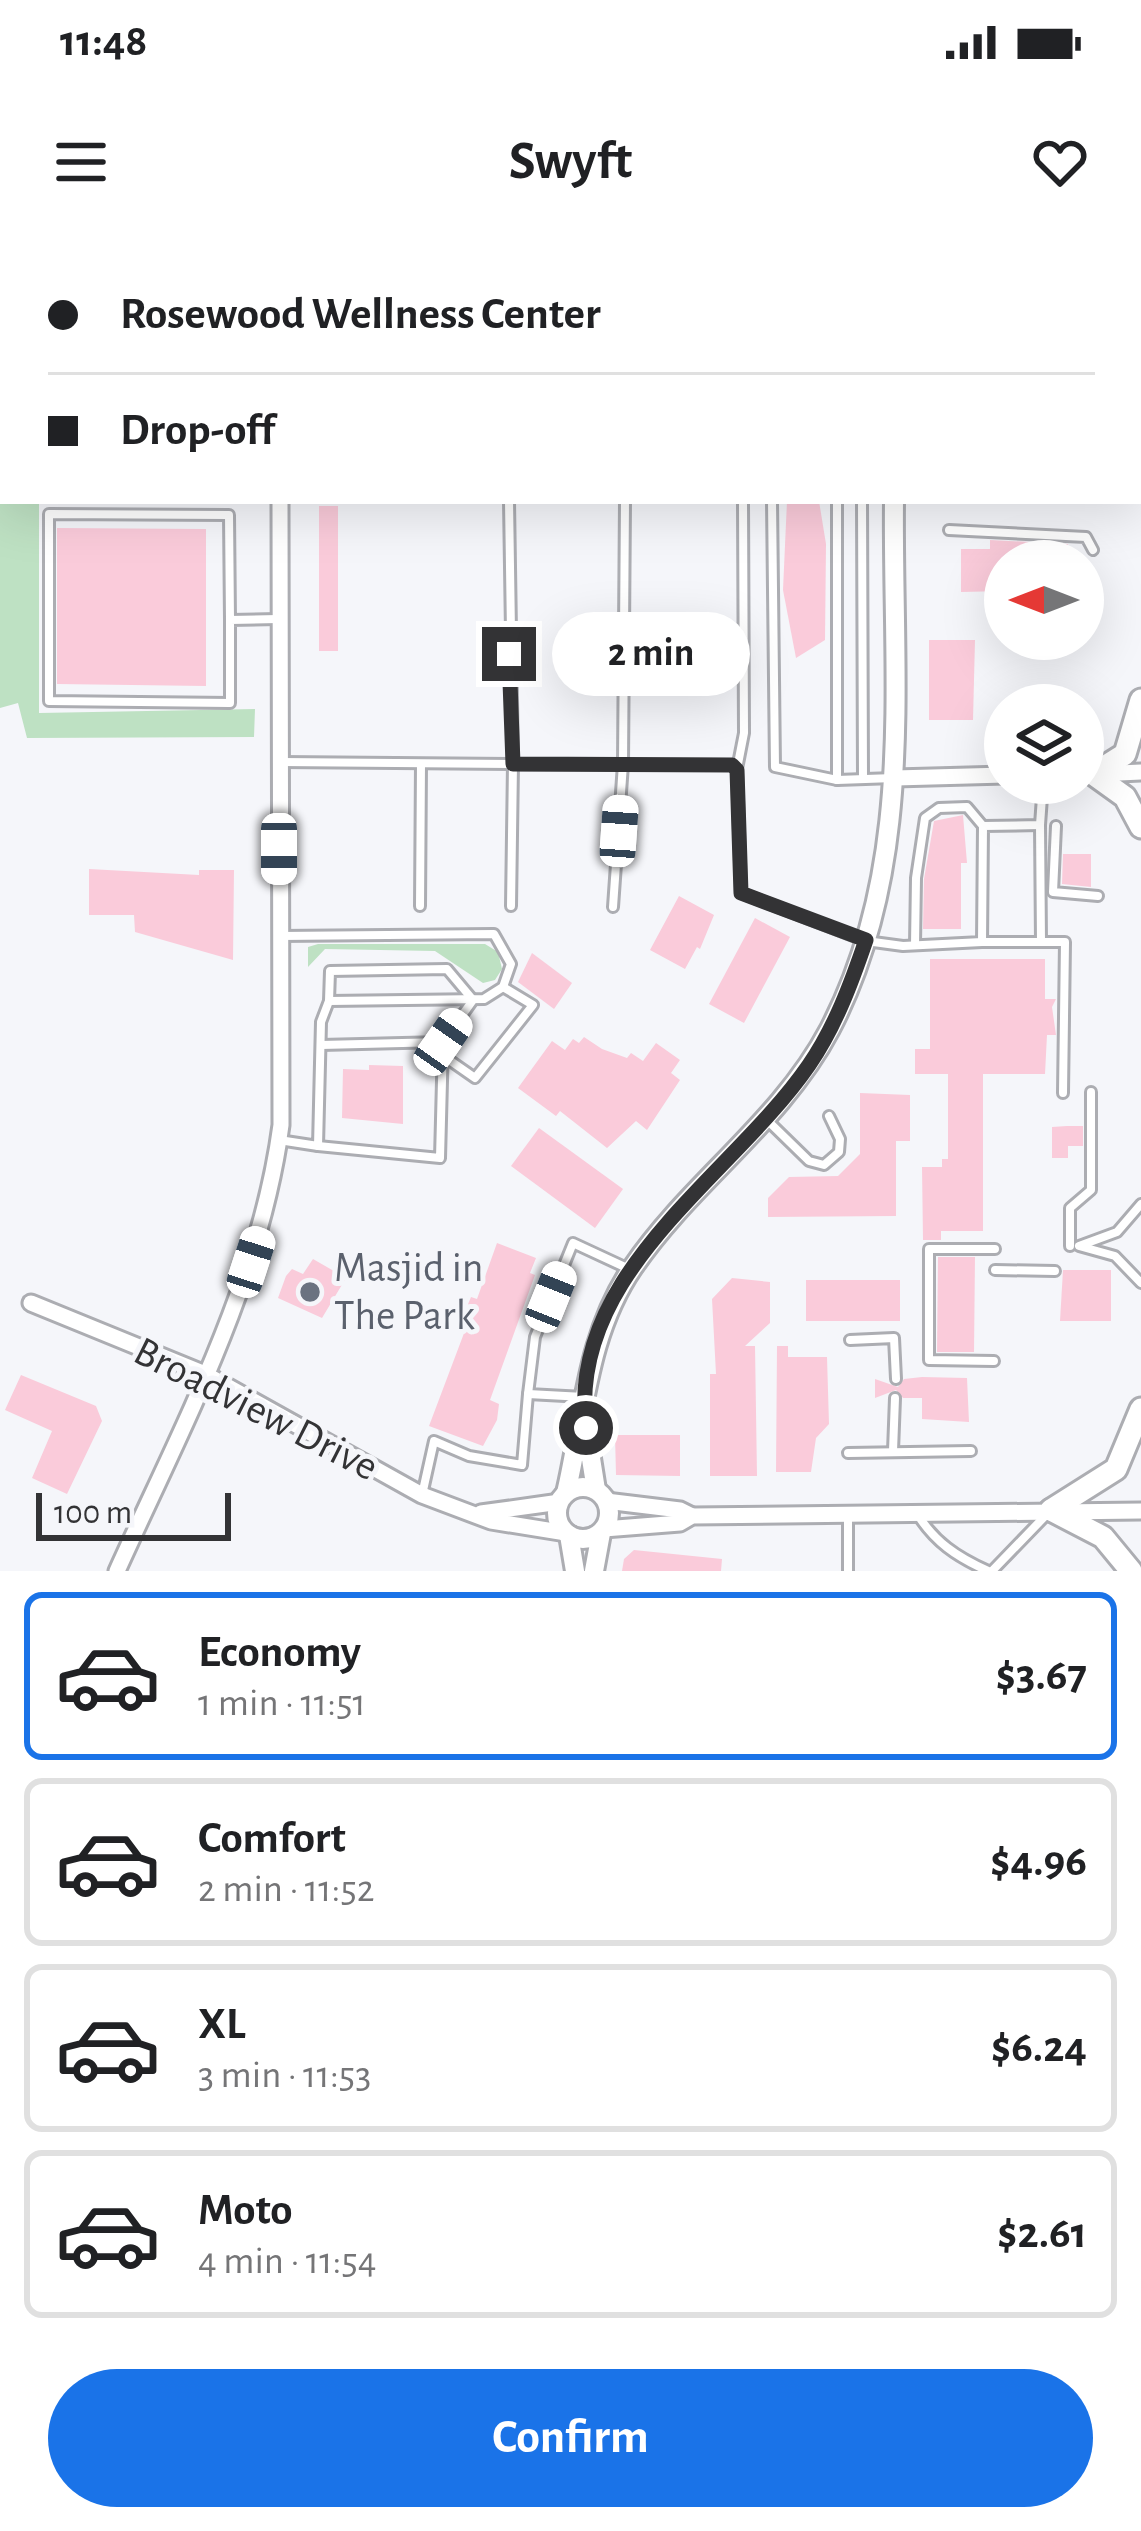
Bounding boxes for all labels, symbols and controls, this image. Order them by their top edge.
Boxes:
text: 11:48 [60,19,148,64]
icon: menu [48,129,114,195]
icon: heart [1027,129,1093,195]
text: Swyft [509,135,632,189]
text: Rosewood Wellness Center [120,292,601,337]
text: Drop-off [120,408,275,453]
north arrow [984,540,1104,660]
map controls [984,540,1104,804]
callout: 2 min [551,612,749,696]
route end [482,627,536,681]
text: 2 min [608,634,694,673]
button: layers [984,684,1104,804]
car [599,794,639,868]
car [261,813,297,885]
car [408,1002,478,1082]
car [223,1222,279,1302]
place label: Masjid in The Park [334,1247,483,1337]
car [521,1257,581,1337]
marker: Masjid in The Park [297,1279,323,1305]
street label: Broadview Drive [127,1330,385,1488]
route start [559,1401,613,1455]
scale bar [36,1487,231,1540]
text: 100 m [54,1497,132,1530]
icon: car [54,1622,162,1730]
text: Economy [198,1630,361,1675]
text: $3.67 [996,1653,1087,1698]
text: 1 min · 11:51 [198,1684,366,1723]
icon: car [54,1808,162,1916]
text: Comfort [198,1816,346,1861]
text: $4.96 [990,1839,1087,1884]
text: 2 min · 11:52 [198,1870,375,1909]
icon: car [54,1994,162,2102]
text: XL [198,2002,246,2047]
text: $6.24 [991,2025,1087,2070]
text: 3 min · 11:53 [198,2056,371,2095]
icon: car [54,2180,162,2288]
text: Moto [198,2188,293,2233]
text: $2.61 [997,2211,1087,2256]
text: 4 min · 11:54 [198,2242,377,2281]
button: Confirm [48,2369,1093,2507]

